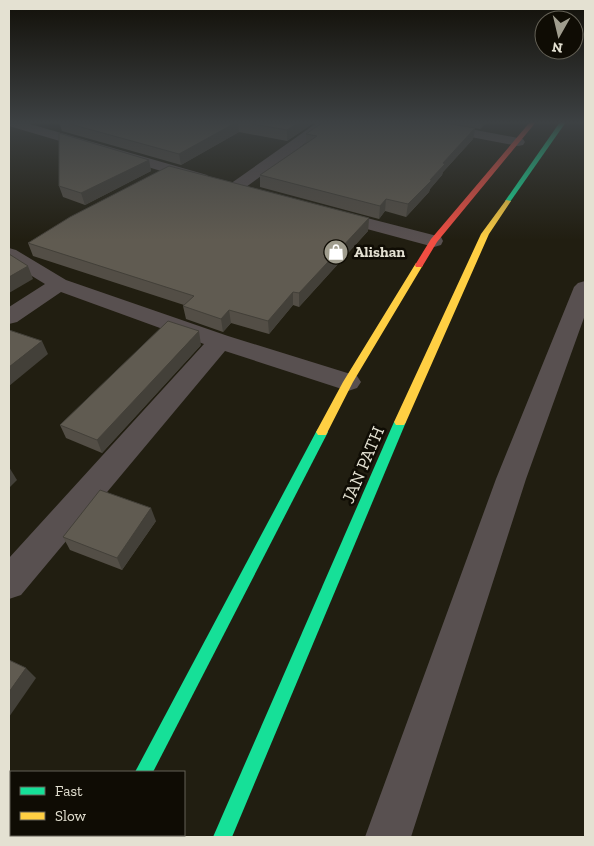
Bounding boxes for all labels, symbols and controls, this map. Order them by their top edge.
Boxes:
north arrow [534,10,584,60]
text: N [550,38,564,57]
shop icon: Alishan [323,239,349,265]
place label: Alishan [354,243,405,261]
street label: JAN PATH [337,423,389,507]
legend [10,771,185,836]
text: Fast [55,782,83,800]
text: Slow [55,807,87,825]

